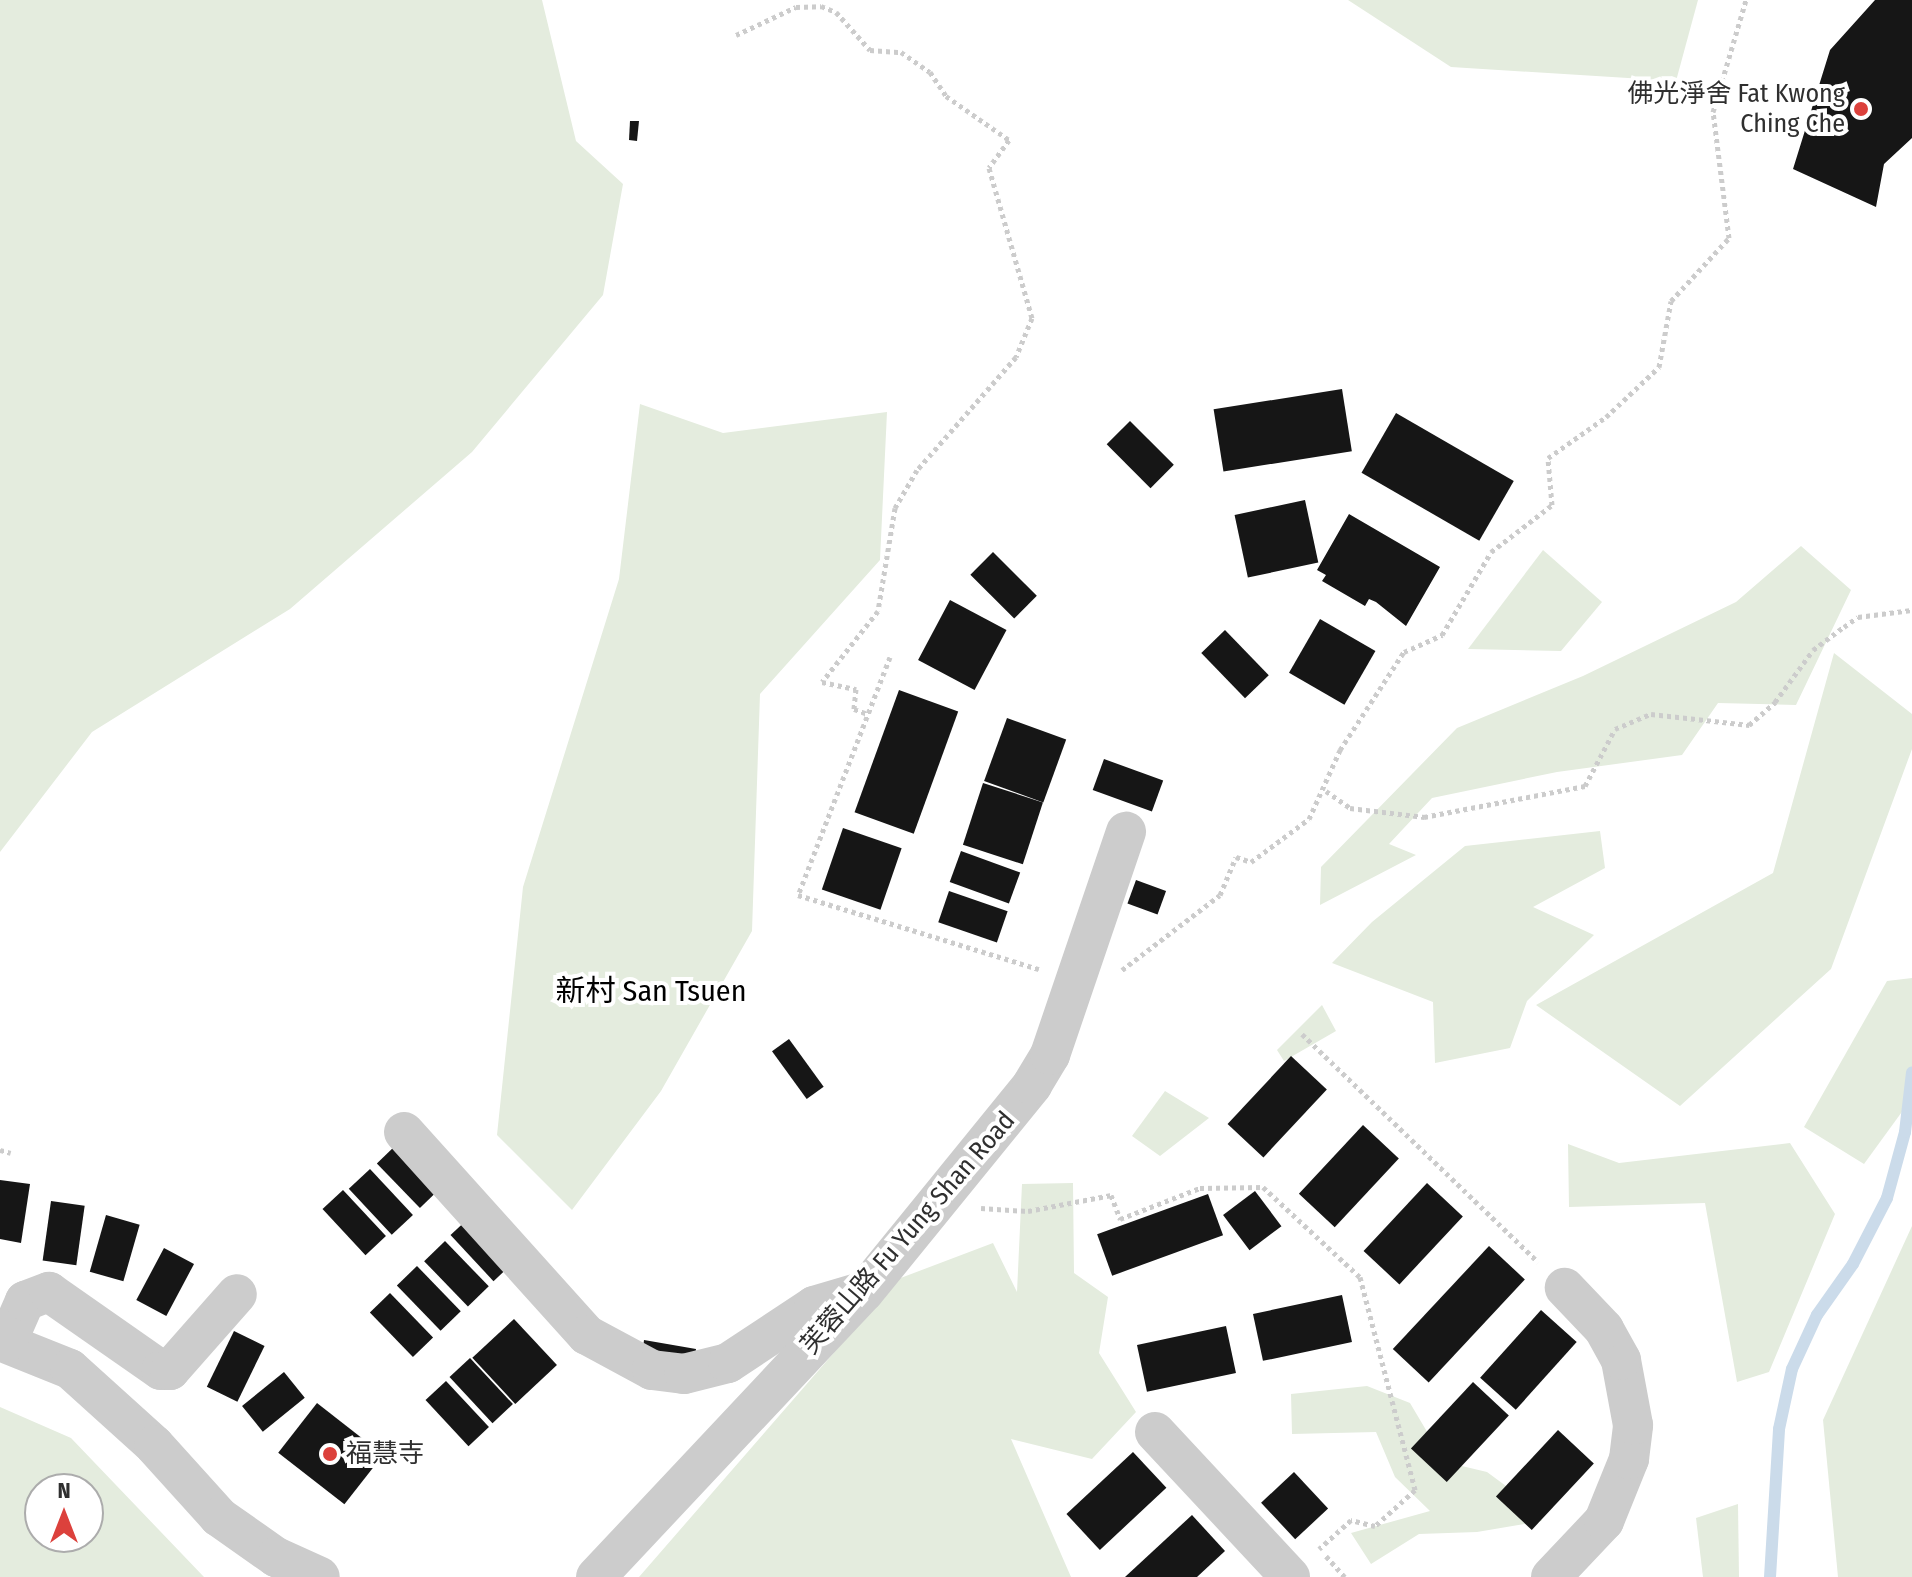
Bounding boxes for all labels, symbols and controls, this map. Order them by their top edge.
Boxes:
place label: 佛光淨舍 Fat Kwong Ching Che [1627,78,1845,140]
marker: 佛光淨舍 Fat Kwong Ching Che [1852,100,1870,118]
district label: 新村 San Tsuen [555,973,747,1009]
street label: 芙蓉山路 Fu Yung Shan Road [794,1106,1022,1360]
place label: 福慧寺 [346,1438,424,1470]
marker: 福慧寺 [321,1445,339,1463]
north arrow [24,1473,104,1553]
text: N [57,1477,71,1504]

